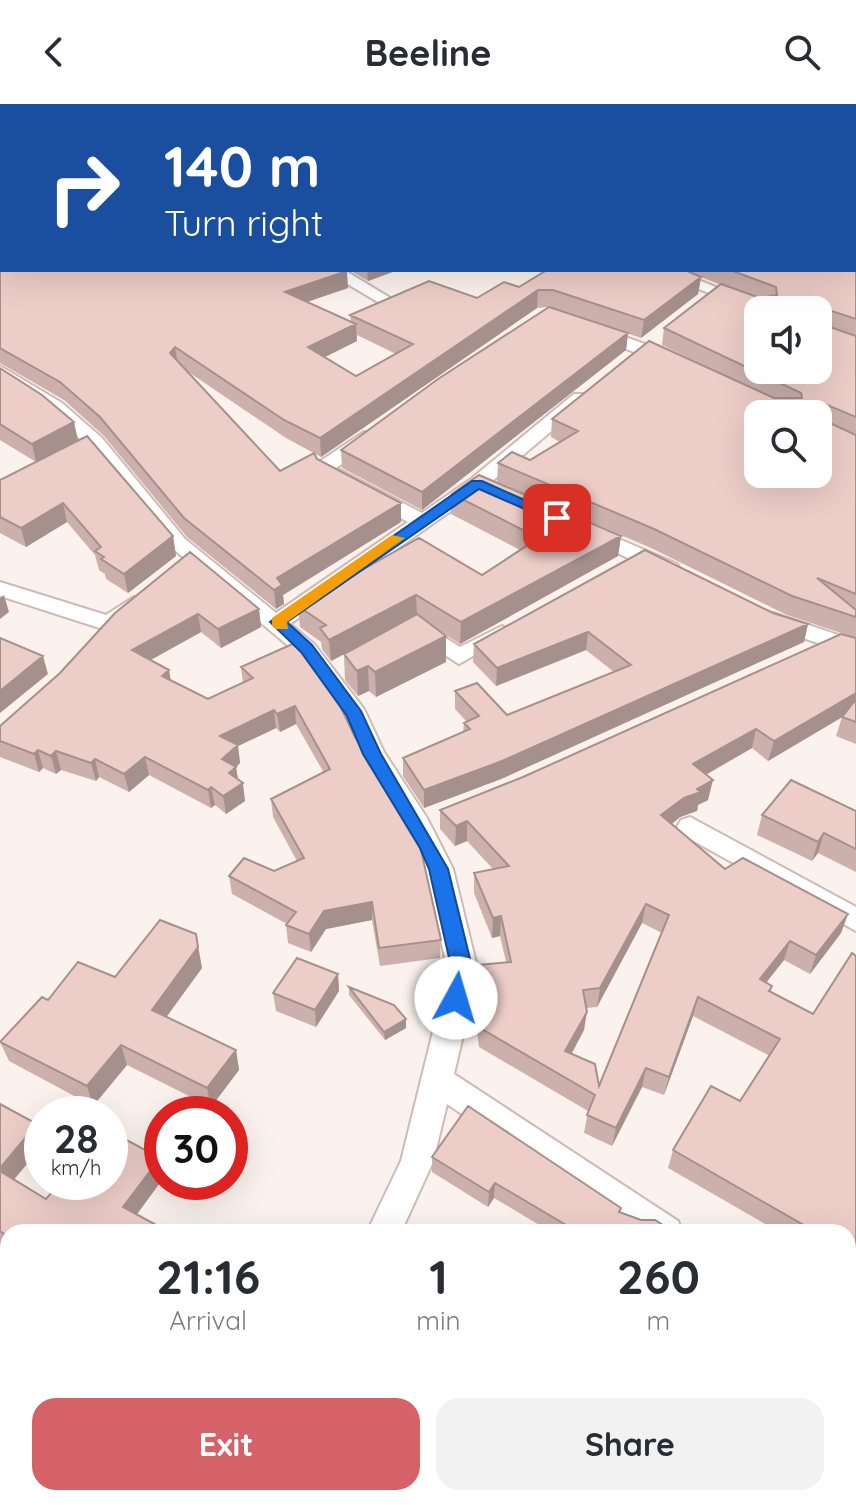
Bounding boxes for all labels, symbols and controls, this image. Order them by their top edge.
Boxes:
icon: back [32,30,76,74]
text: Beeline [365,30,491,75]
icon: search [780,30,824,74]
text: 140 m [164,131,320,201]
icon: right [32,136,136,240]
text: Turn right [164,200,323,245]
map controls [744,296,832,488]
button: sound [744,296,832,384]
button: search [744,400,832,488]
pin [523,484,591,552]
icon: arrive [535,496,579,540]
position arrow [414,956,498,1040]
speed limit sign: 30 [144,1096,248,1200]
text: 28 [54,1113,98,1163]
text: km/h [51,1155,101,1180]
text: 21:16 [156,1246,260,1306]
text: 1 [429,1246,448,1306]
text: 260 [617,1246,700,1306]
text: Arrival [169,1304,247,1337]
text: min [416,1304,461,1337]
text: m [646,1304,670,1337]
button: Exit [32,1398,420,1490]
button: Share [436,1398,824,1490]

